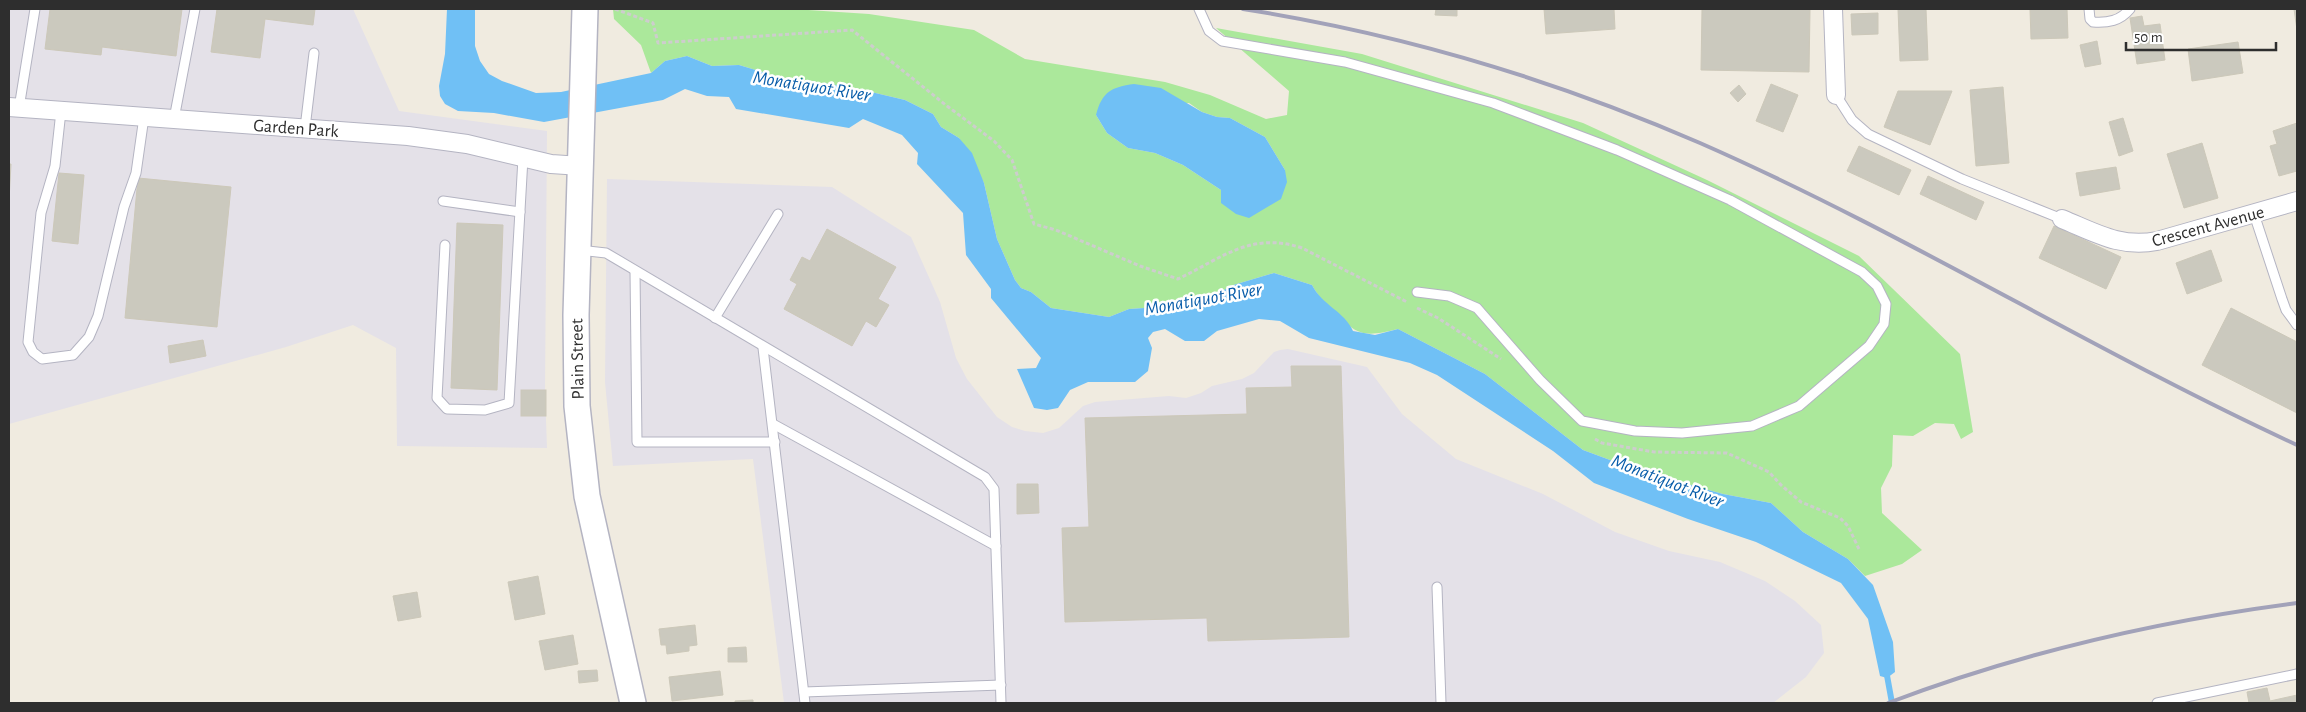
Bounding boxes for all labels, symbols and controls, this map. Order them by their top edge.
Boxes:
scale bar [2126,20,2276,52]
text: 50 m [2134,30,2163,45]
water label: Monatiquot River [752,68,873,105]
street label: Garden Park [253,117,340,141]
street label: Crescent Avenue [2150,203,2266,251]
water label: Monatiquot River [1143,280,1264,319]
street label: Plain Street [568,318,588,400]
water label: Monatiquot River [1609,451,1727,512]

